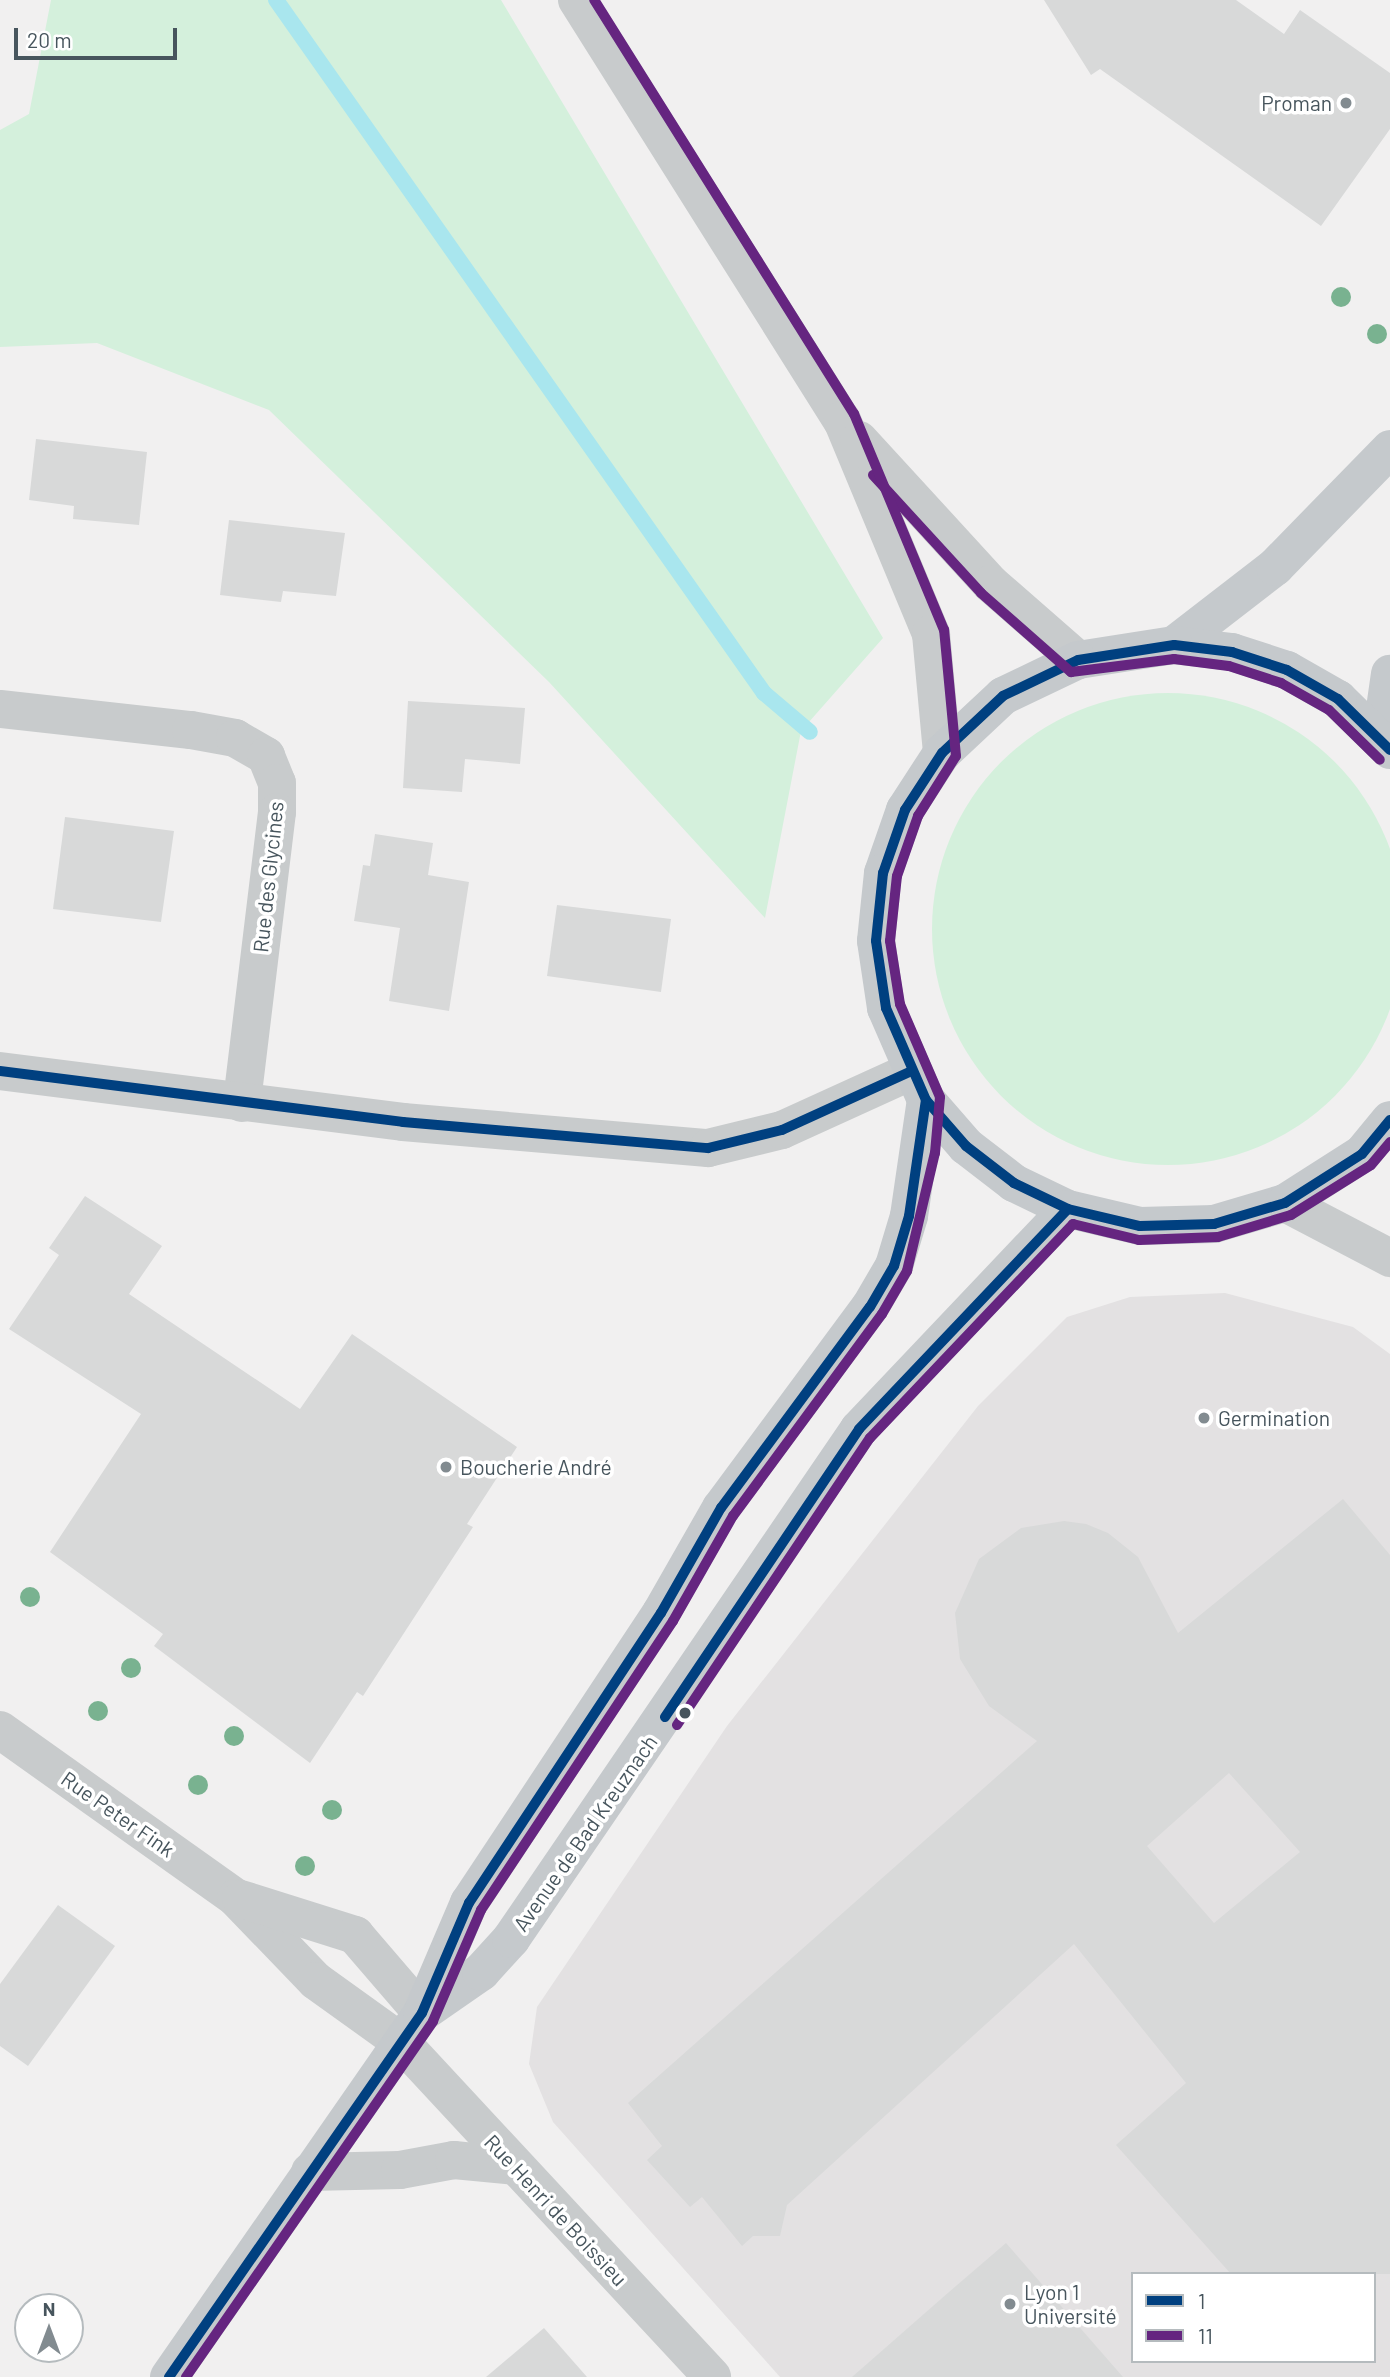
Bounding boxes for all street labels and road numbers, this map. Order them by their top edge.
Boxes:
street label: Rue des Glycines [248,800,288,954]
street label: Avenue de Bad Kreuznach [508,1730,662,1936]
street label: Rue Peter Fink [57,1766,179,1862]
street label: Rue Henri de Boissieu [479,2129,633,2291]

